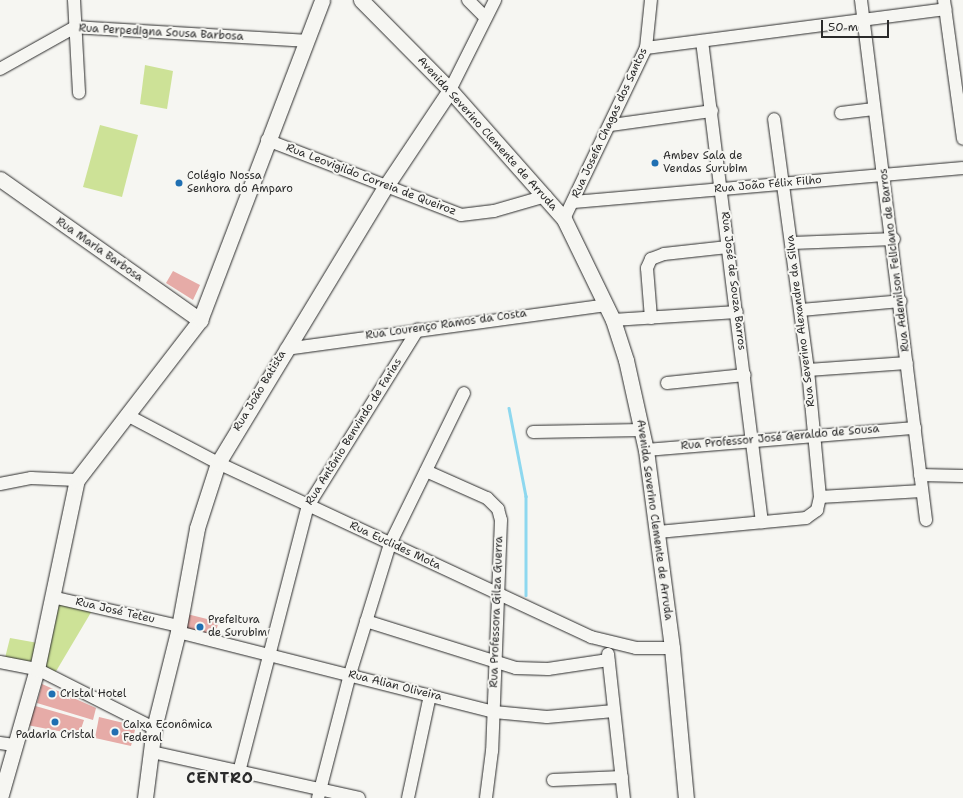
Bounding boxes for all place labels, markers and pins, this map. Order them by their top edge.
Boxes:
place label: Ambev Sala de Vendas Surubim [663,150,748,176]
marker: Ambev Sala de Vendas Surubim [650,158,660,168]
place label: Colégio Nossa Senhora do Amparo [187,170,293,196]
marker: Colégio Nossa Senhora do Amparo [174,178,184,188]
place label: Prefeitura de Surubim [208,614,267,640]
marker: Prefeitura de Surubim [195,622,205,632]
place label: Cristal Hotel [60,687,126,701]
marker: Cristal Hotel [47,689,57,699]
marker: Padaria Cristal [50,717,60,727]
place label: Caixa Econômica Federal [123,719,212,745]
marker: Caixa Econômica Federal [110,727,120,737]
place label: Padaria Cristal [16,728,94,742]

